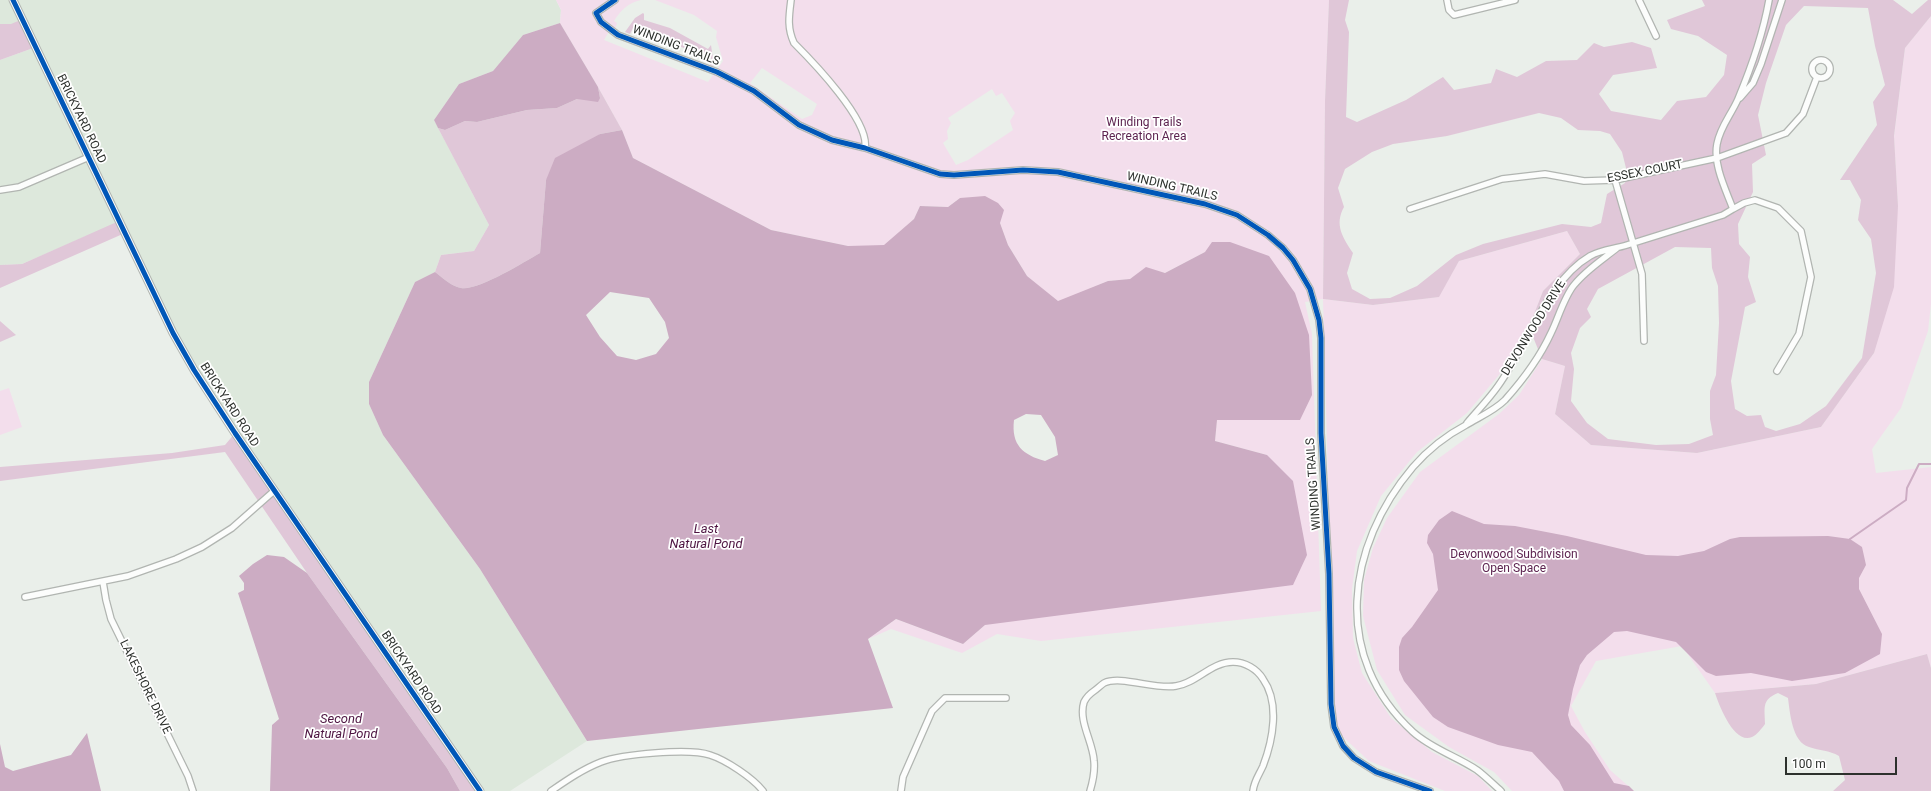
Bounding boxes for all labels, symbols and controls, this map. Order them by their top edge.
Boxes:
street label: WINDING TRAILS [630,23,722,69]
street label: BRICKYARD ROAD [53,72,109,166]
park label: Winding Trails Recreation Area [1102,116,1186,144]
street label: ESSEX COURT [1606,158,1684,186]
street label: WINDING TRAILS [1125,170,1219,204]
street label: DEVONWOOD DRIVE [1499,278,1569,378]
street label: BRICKYARD ROAD [196,360,262,450]
street label: WINDING TRAILS [1304,437,1324,531]
water label: Last Natural Pond [669,522,743,553]
park label: Devonwood Subdivision Open Space [1450,548,1578,576]
street label: BRICKYARD ROAD [378,629,444,717]
street label: LAKESHORE DRIVE [116,638,174,736]
water label: Second Natural Pond [304,712,378,743]
scale bar [1787,749,1899,775]
text: 100 m [1792,757,1826,771]

